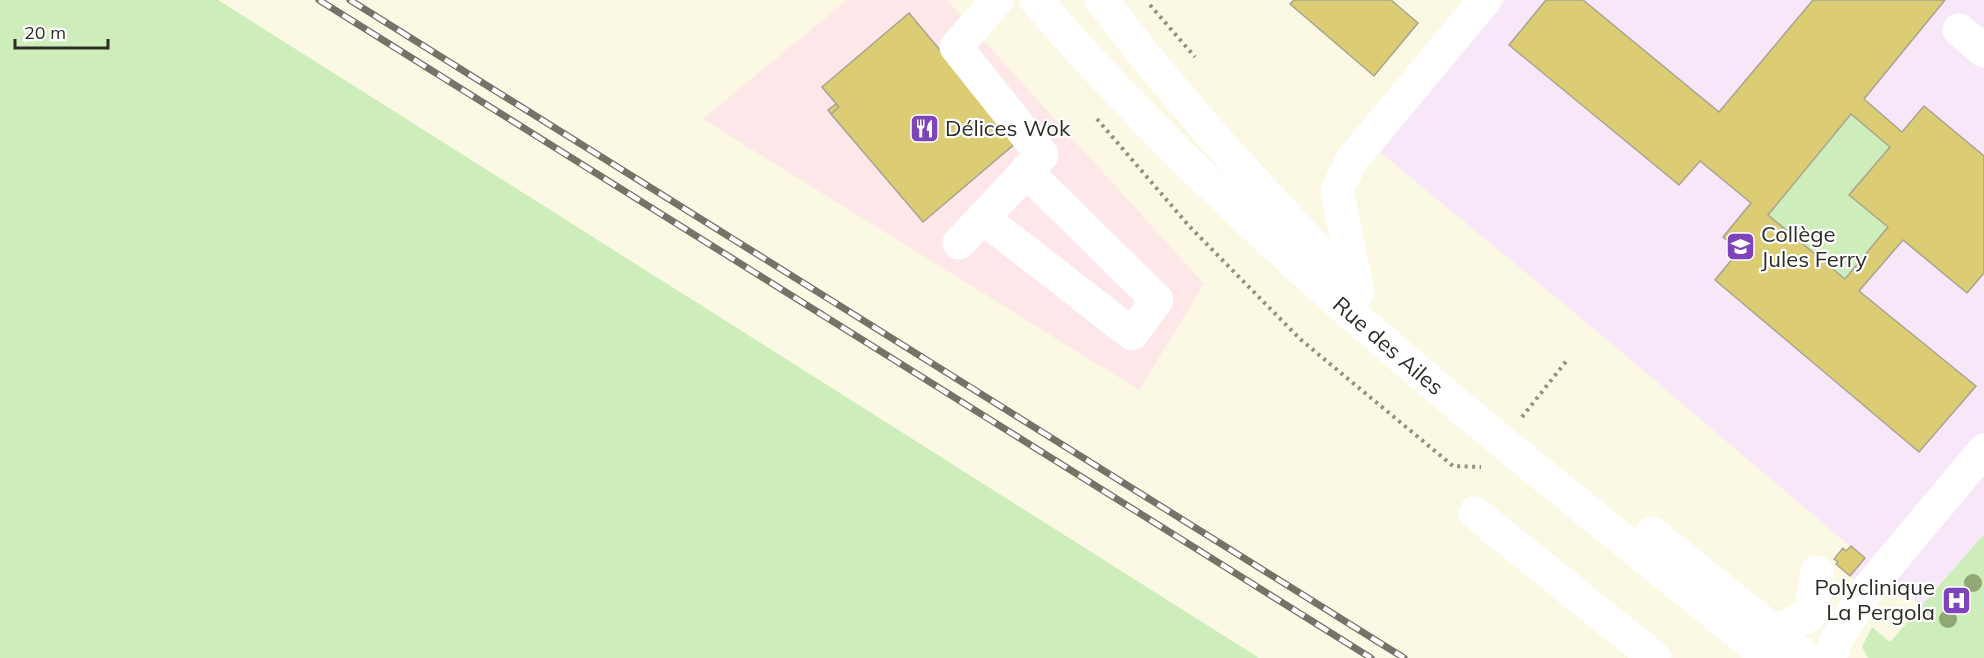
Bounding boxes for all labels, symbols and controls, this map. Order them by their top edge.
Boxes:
scale bar [15,12,108,50]
text: 20 m [24,21,66,44]
restaurant icon: Délices Wok [908,112,940,144]
place label: Délices Wok [945,114,1071,142]
place label: Collège Jules Ferry [1761,220,1867,273]
school or university icon: Collège Jules Ferry [1724,231,1756,263]
street label: Rue des Ailes [1327,290,1449,401]
place label: Polyclinique La Pergola [1814,573,1935,626]
hospital icon: Polyclinique La Pergola [1940,584,1972,616]

